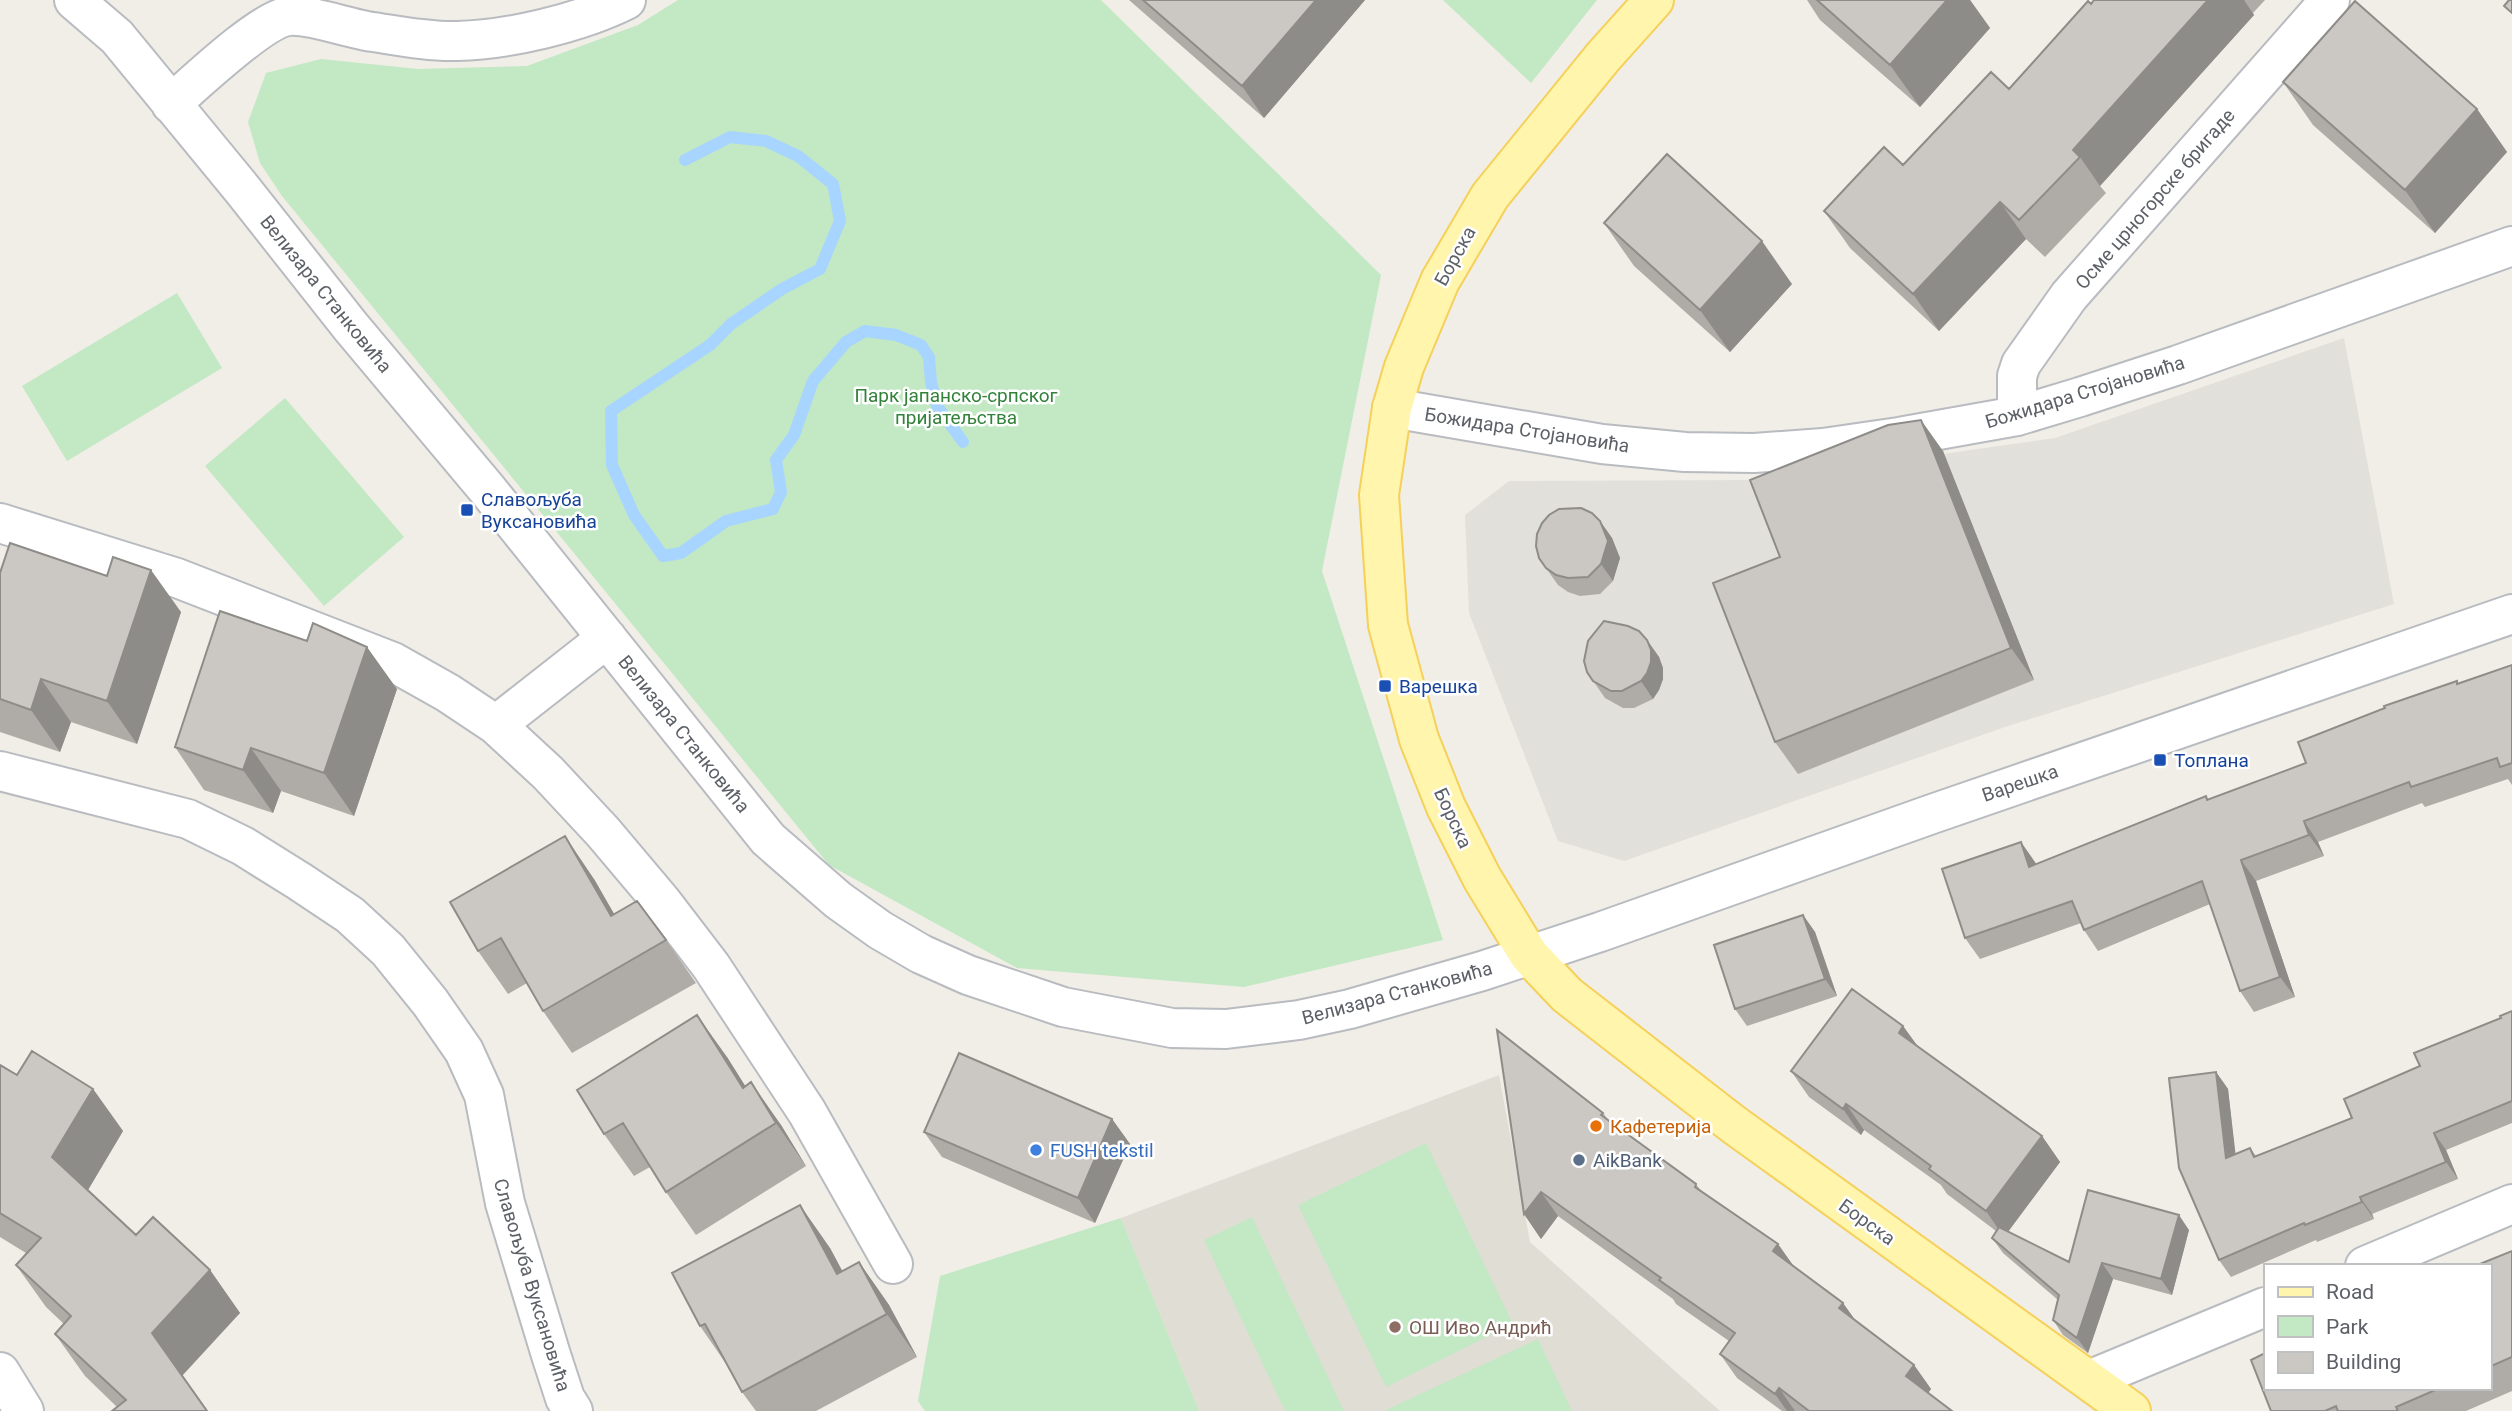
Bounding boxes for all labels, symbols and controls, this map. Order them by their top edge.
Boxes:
street label: Осме црногорске бригаде [2070,104,2240,294]
street label: Велизара Станковића [255,211,397,377]
street label: Борска [1429,222,1481,290]
street label: Божидара Стојановића [1983,351,2187,433]
park label: Парк јапанско-српског пријатељства [854,384,1058,429]
street label: Божидара Стојановића [1423,402,1631,458]
place label: Славољуба Вуксановића [481,488,597,533]
marker: Славољуба Вуксановића [459,502,475,518]
street label: Велизара Станковића [613,651,755,817]
place label: Варешка [1399,675,1478,698]
marker: Варешка [1377,678,1393,694]
place label: Топлана [2174,749,2249,772]
marker: Топлана [2152,752,2168,768]
street label: Варешка [1979,759,2061,807]
street label: Борска [1429,784,1477,852]
street label: Велизара Станковића [1299,957,1495,1029]
place label: Кафетерија [1610,1115,1711,1138]
marker: Кафетерија [1588,1118,1604,1134]
place label: FUSH tekstil [1050,1139,1154,1162]
marker: FUSH tekstil [1028,1142,1044,1158]
place label: AikBank [1593,1149,1662,1172]
marker: AikBank [1571,1152,1587,1168]
street label: Славољуба Вуксановића [489,1176,575,1394]
street label: Борска [1834,1194,1900,1250]
legend [2264,1264,2491,1390]
text: Road [2326,1280,2374,1304]
text: Park [2326,1315,2369,1339]
place label: ОШ Иво Андрић [1409,1316,1552,1339]
marker: ОШ Иво Андрић [1387,1319,1403,1335]
text: Building [2326,1350,2401,1374]

